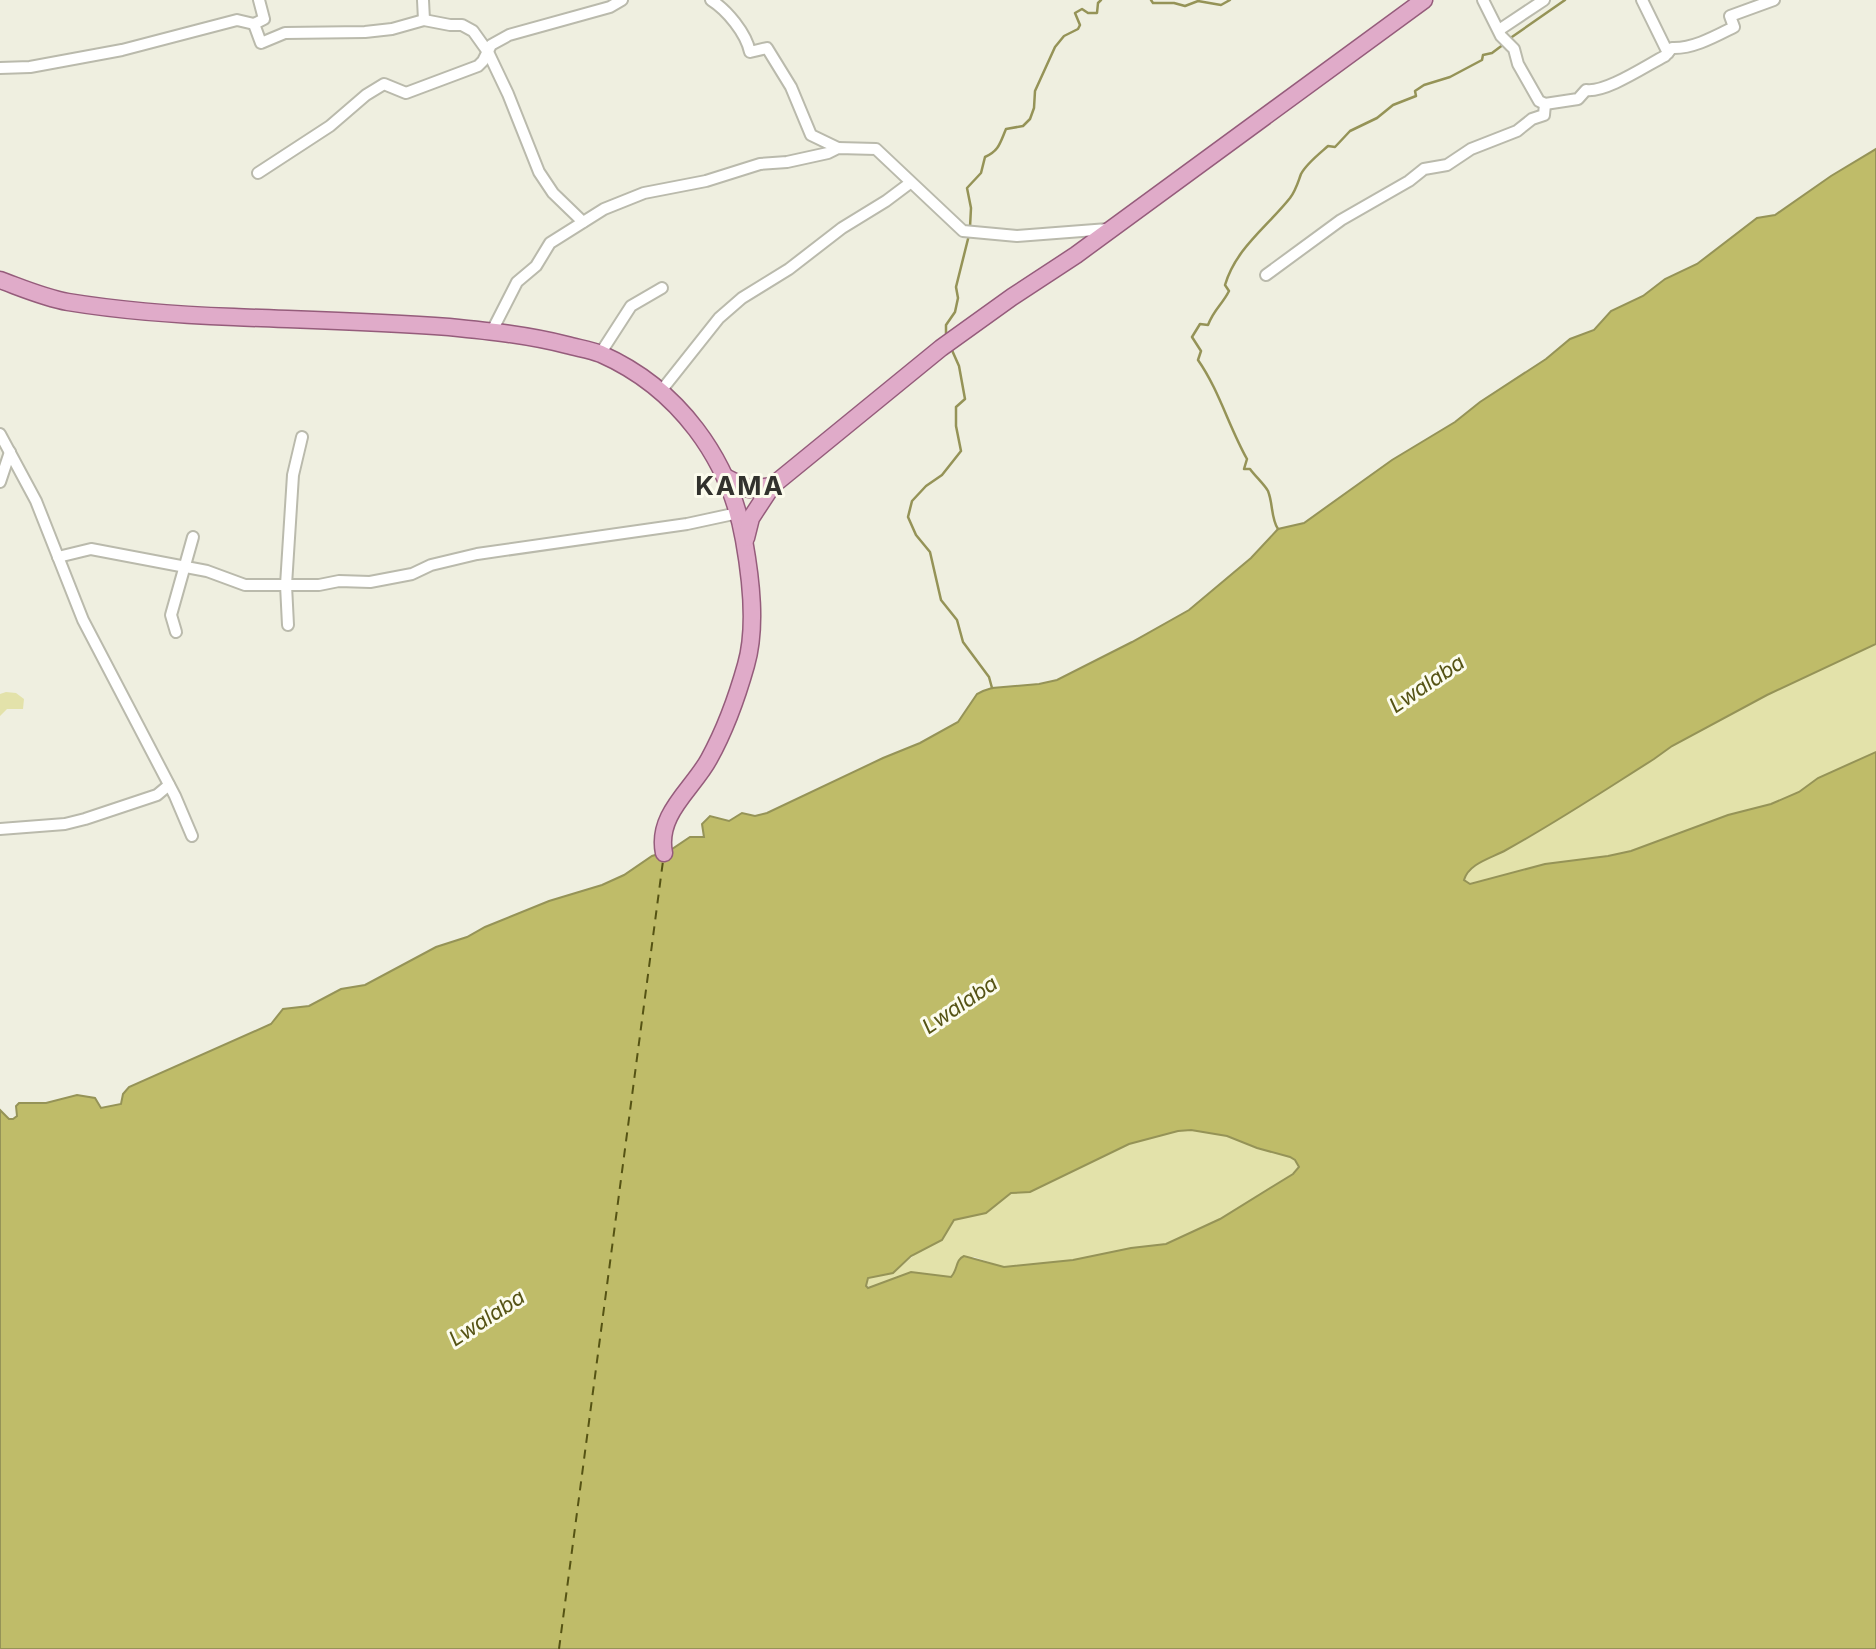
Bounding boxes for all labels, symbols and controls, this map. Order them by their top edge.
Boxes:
district label: KAMA [695,470,785,501]
water label: Lwalaba [1384,649,1469,718]
water label: Lwalaba [917,970,1002,1039]
water label: Lwalaba [444,1284,529,1351]

